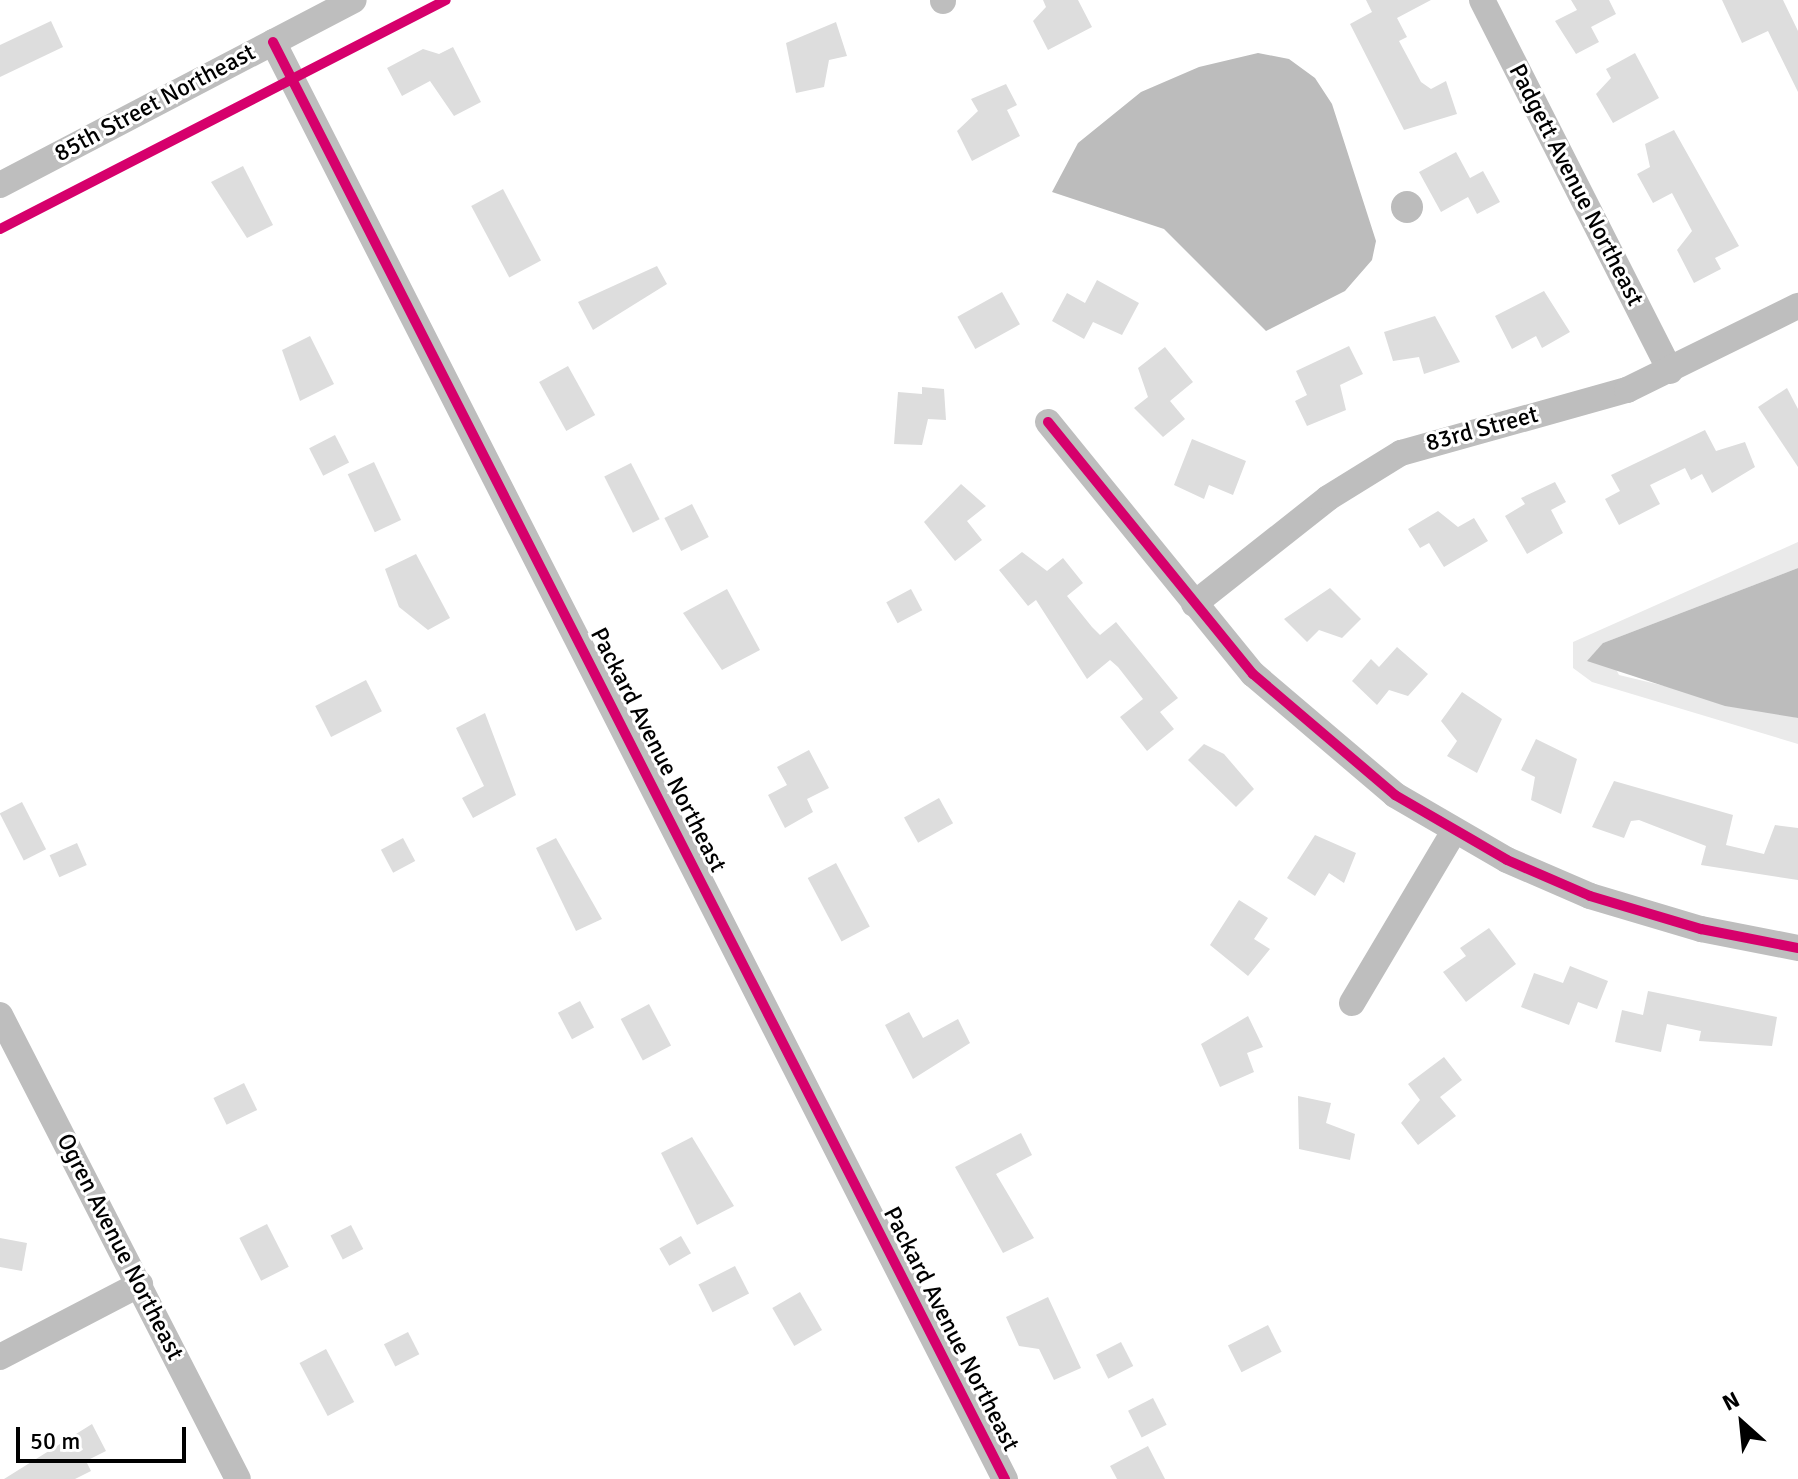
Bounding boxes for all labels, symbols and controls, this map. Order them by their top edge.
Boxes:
street label: 85th Street Northeast [50,38,260,168]
street label: Padgett Avenue Northeast [1502,59,1650,311]
street label: 83rd Street [1423,400,1541,458]
street label: Packard Avenue Northeast [584,623,732,877]
street label: Ogren Avenue Northeast [50,1129,190,1365]
street label: Packard Avenue Northeast [877,1202,1025,1456]
north arrow [1702,1383,1782,1463]
text: N [1718,1386,1744,1417]
scale bar [20,1411,190,1461]
text: 50 m [30,1426,80,1456]

